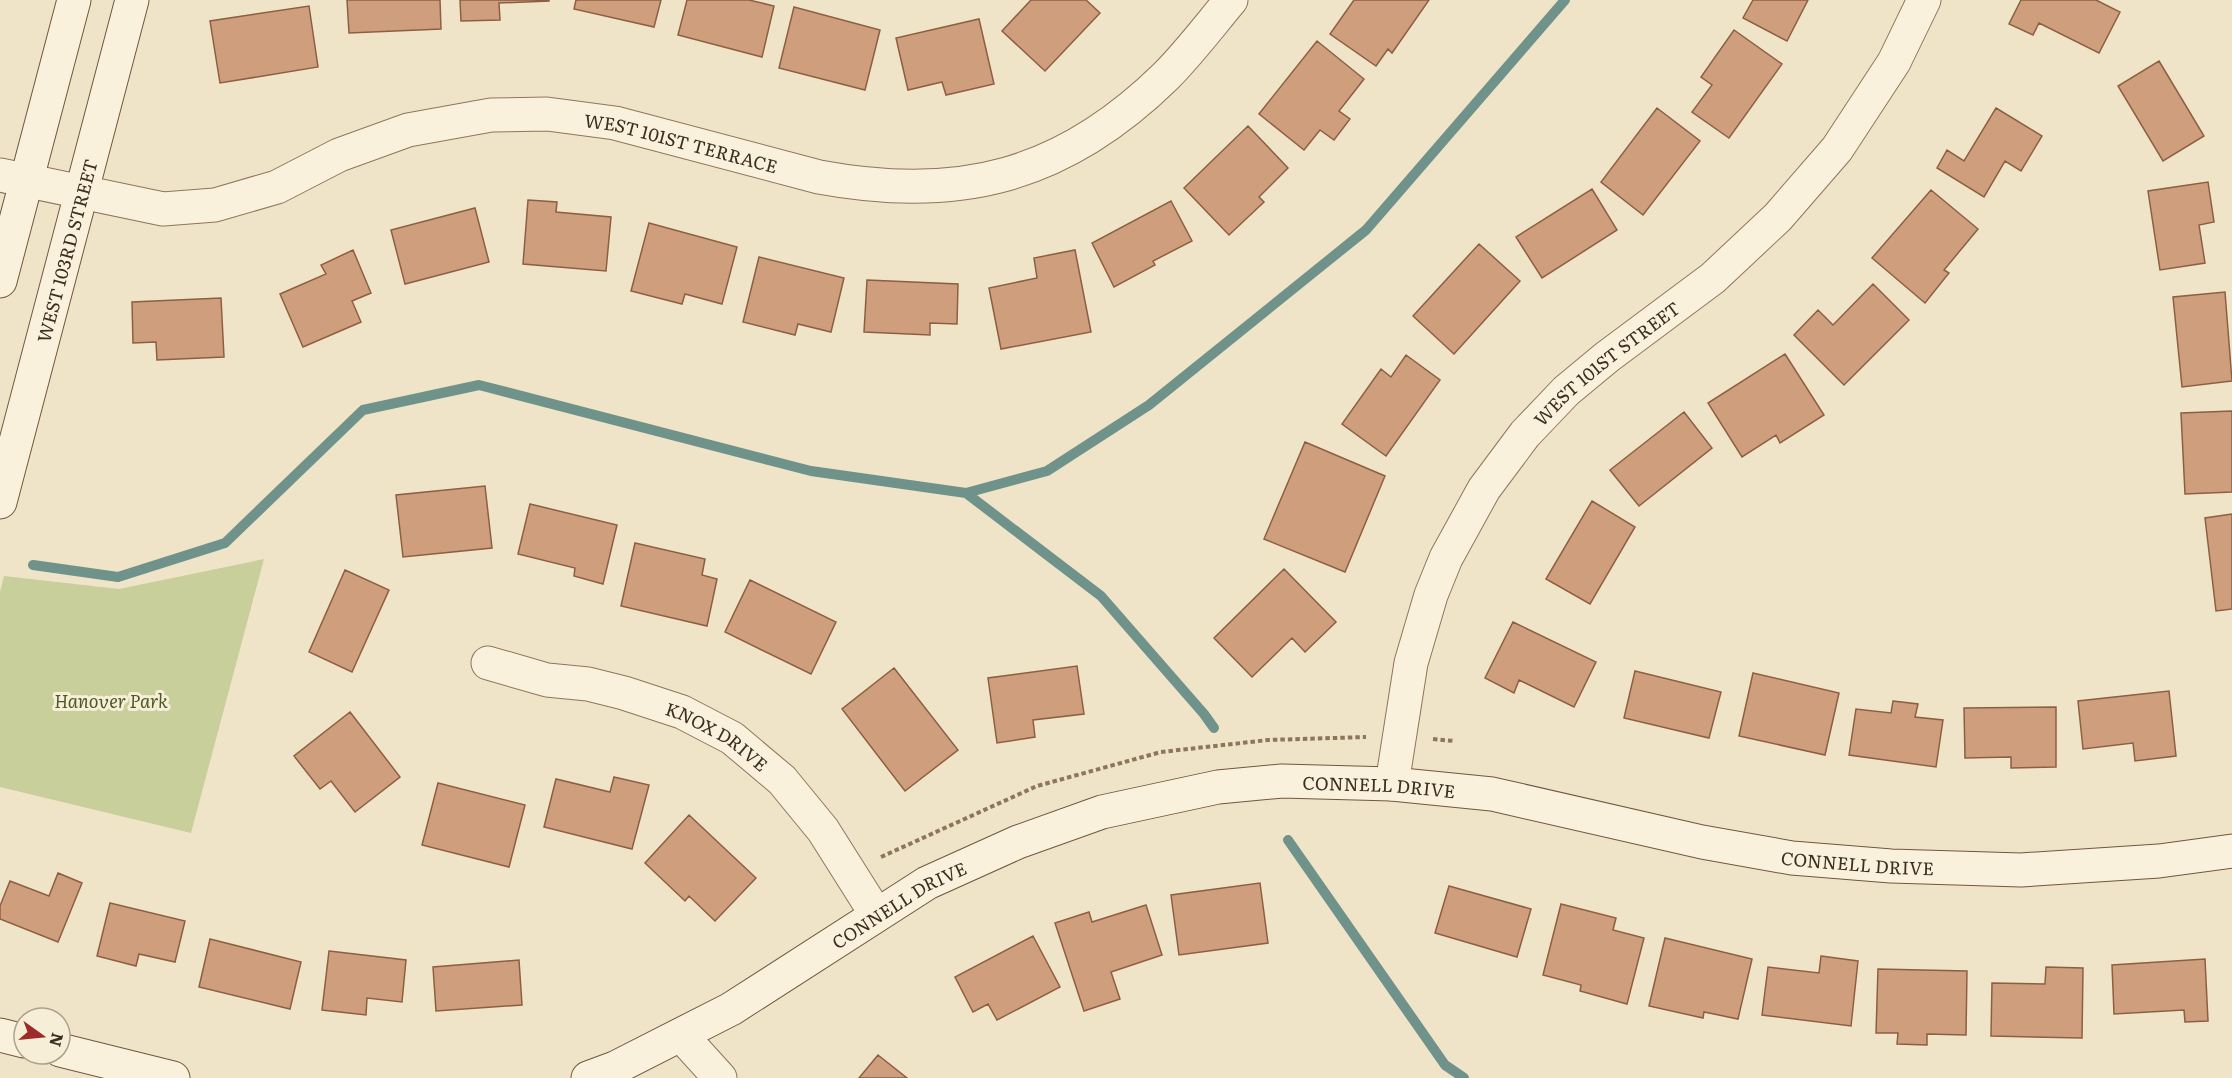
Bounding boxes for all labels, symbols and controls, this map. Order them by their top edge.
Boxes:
street label: WEST 101ST TERRACE [583,106,781,179]
street label: WEST 103RD STREET [29,156,103,345]
street label: WEST 101ST STREET [1527,294,1685,431]
park label: Hanover Park [54,687,168,714]
street label: KNOX DRIVE [662,694,775,777]
street label: CONNELL DRIVE [1302,768,1457,804]
street label: CONNELL DRIVE [1779,843,1934,881]
street label: CONNELL DRIVE [826,854,971,955]
north arrow [12,1006,72,1066]
text: N [44,1031,71,1050]

